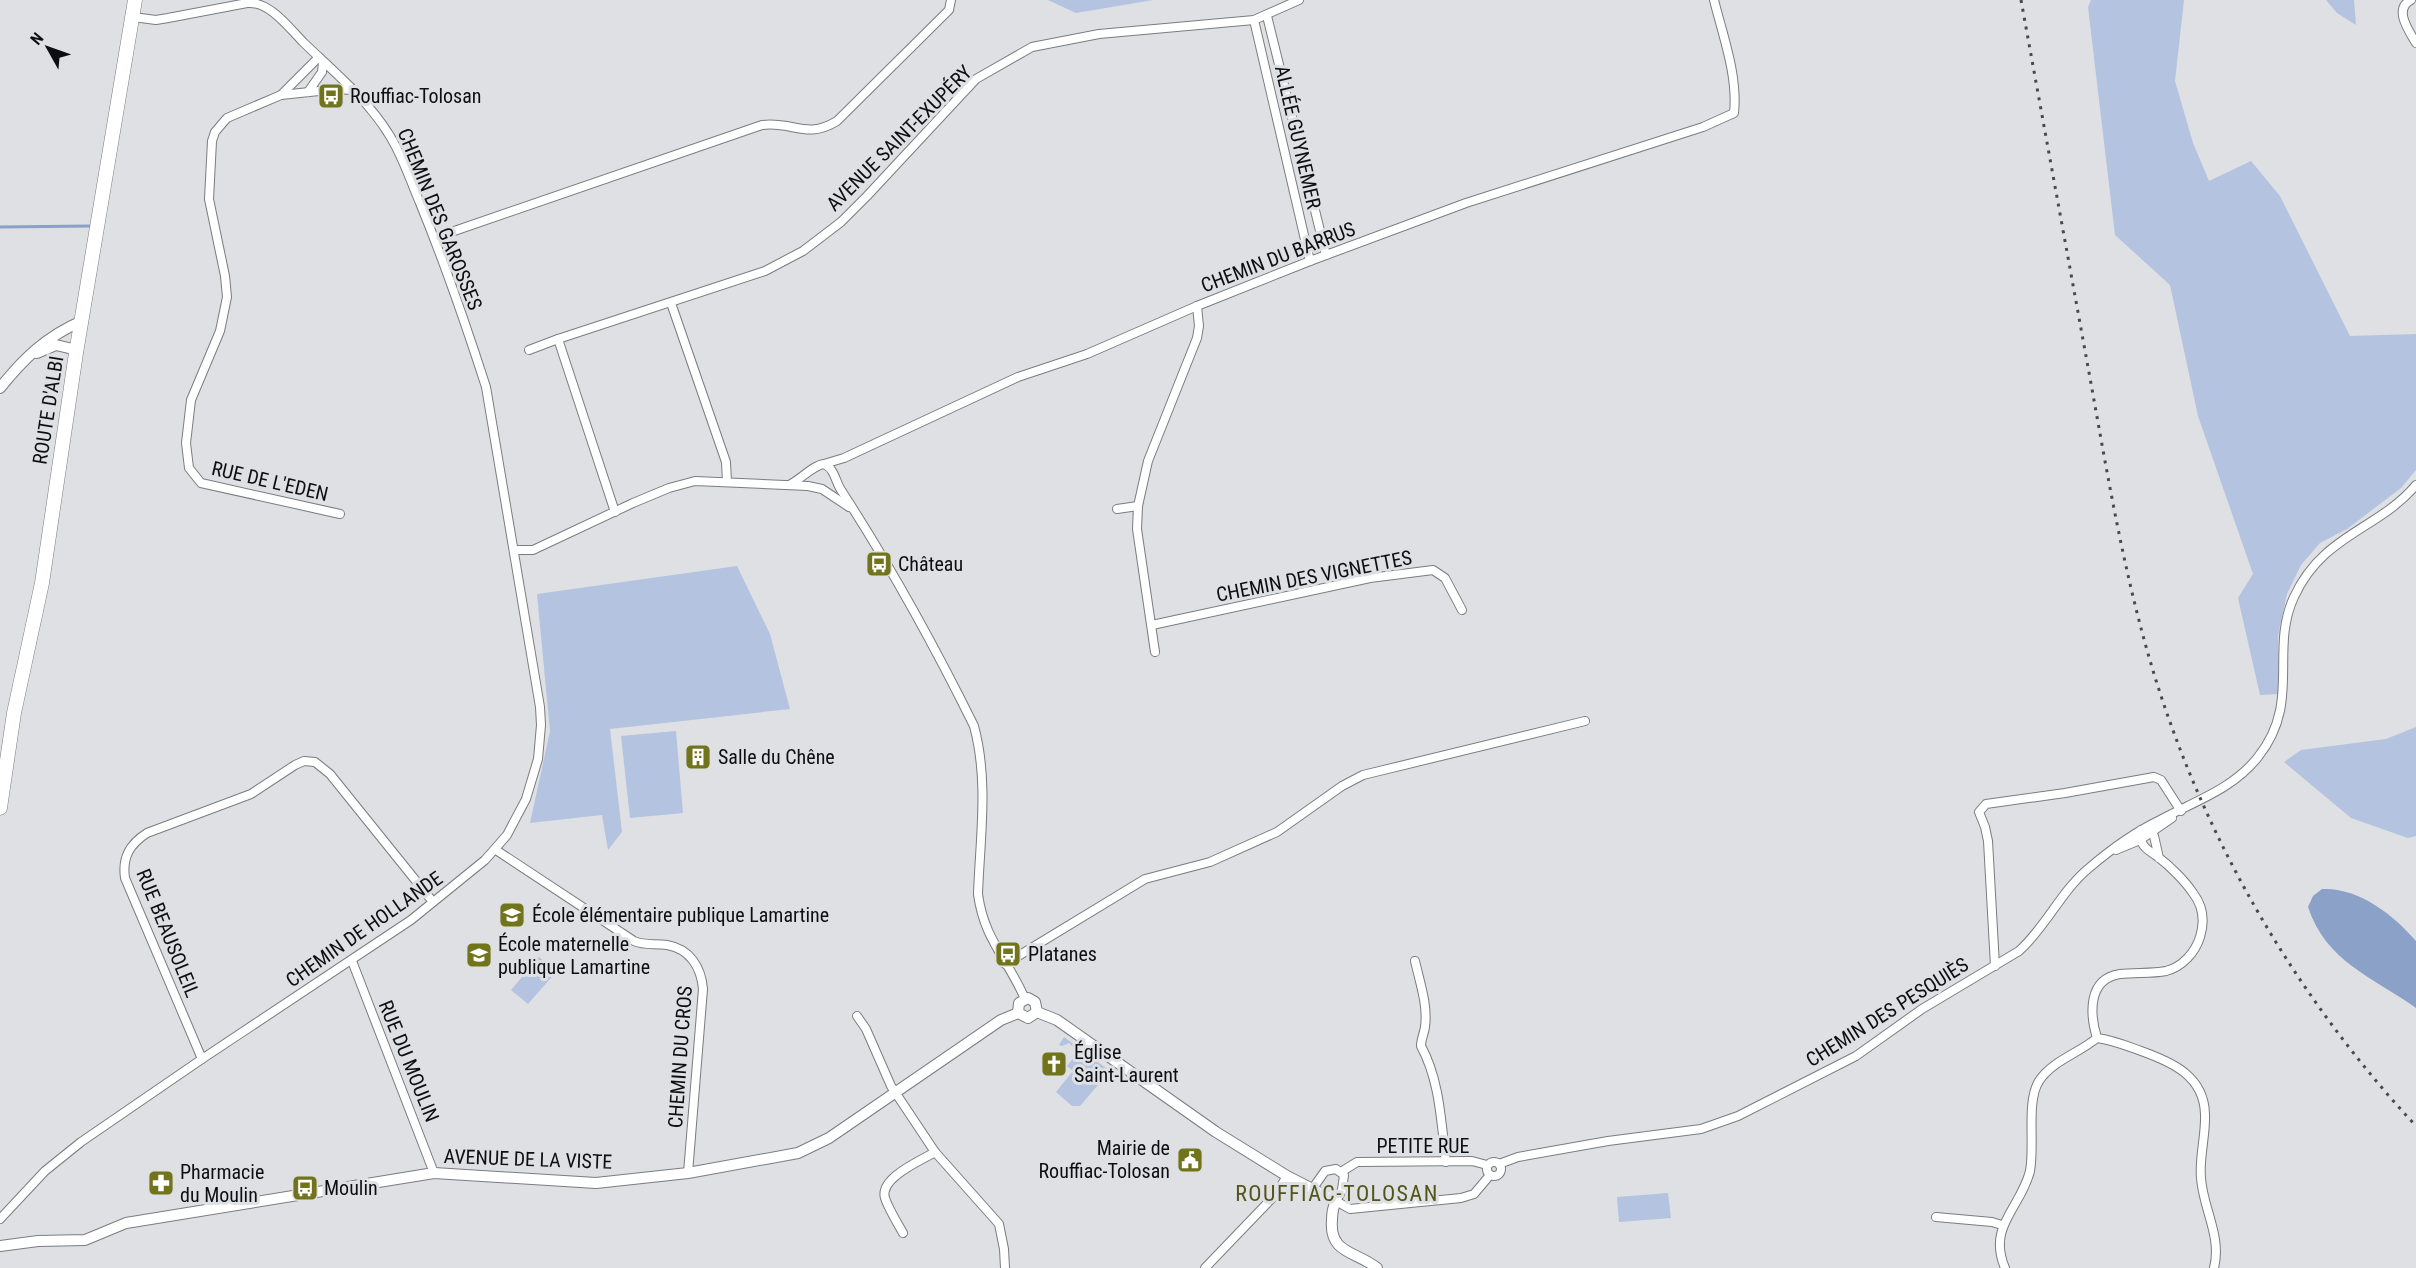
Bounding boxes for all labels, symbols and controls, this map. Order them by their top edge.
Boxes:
north arrow [18,18,78,78]
text: N [26,29,47,49]
street label: AVENUE SAINT-EXUPÉRY [821,60,977,216]
street label: ALLÉE GUYNEMER [1270,63,1326,211]
bus stop icon: Rouffiac-Tolosan [316,81,346,111]
place label: Rouffiac-Tolosan [350,84,482,108]
street label: CHEMIN DES GAROSSES [393,125,487,313]
street label: CHEMIN DU BARRUS [1197,217,1359,297]
street label: ROUTE D'ALBI [28,354,68,466]
street label: RUE DE L'EDEN [209,456,331,506]
street label: CHEMIN DES VIGNETTES [1214,545,1414,607]
bus stop icon: Château [864,549,894,579]
place label: Château [898,552,963,576]
building icon: Salle du Chêne [683,742,713,772]
place label: Salle du Chêne [718,745,835,769]
street label: RUE BEAUSOLEIL [131,865,205,1001]
street label: CHEMIN DE HOLLANDE [281,866,447,992]
school or university icon: École élémentaire publique Lamartine [497,900,527,930]
place label: École élémentaire publique Lamartine [532,903,829,927]
place label: École maternelle publique Lamartine [498,932,650,979]
bus stop icon: Platanes [993,939,1023,969]
school or university icon: École maternelle publique Lamartine [464,940,494,970]
place label: Platanes [1028,942,1097,966]
street label: CHEMIN DES PESQUIÈS [1801,952,1973,1072]
street label: CHEMIN DU CROS [663,985,697,1129]
street label: RUE DU MOULIN [374,997,444,1125]
place label: Église Saint-Laurent [1074,1040,1179,1087]
church icon: Église Saint-Laurent [1039,1049,1069,1079]
street label: PETITE RUE [1376,1134,1470,1158]
place label: Mairie de Rouffiac-Tolosan [1039,1136,1170,1183]
street label: AVENUE DE LA VISTE [443,1144,613,1174]
public building icon: Mairie de Rouffiac-Tolosan [1175,1145,1205,1175]
place label: Pharmacie du Moulin [180,1160,264,1207]
pharmacy icon: Pharmacie du Moulin [146,1168,176,1198]
bus stop icon: Moulin [290,1173,320,1203]
place label: Moulin [324,1176,378,1200]
district label: ROUFFIAC-TOLOSAN [1235,1181,1439,1206]

